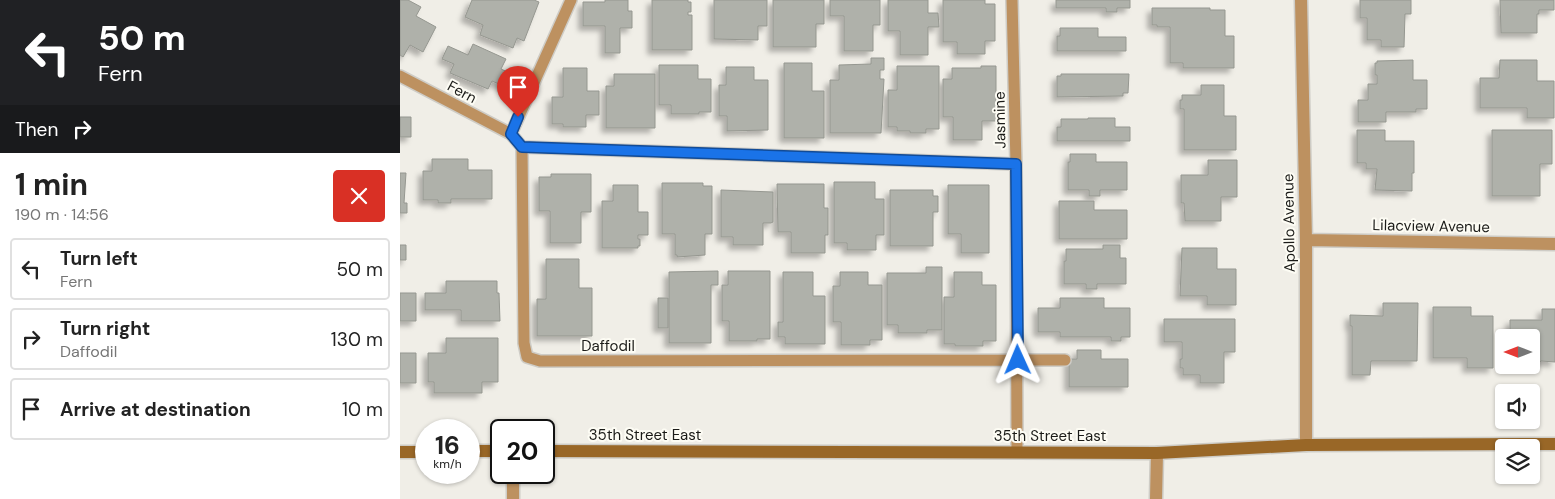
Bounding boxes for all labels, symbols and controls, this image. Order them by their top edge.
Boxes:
text: 50 m [98,15,186,61]
icon: left [15,20,80,85]
text: Fern [98,59,143,88]
pin [497,66,539,117]
icon: arrive [504,73,532,101]
street label: Fern [444,76,480,108]
street label: Jasmine [990,91,1010,149]
icon: right [68,115,96,143]
text: Then [15,117,58,142]
text: 1 min [15,165,88,204]
button: close [333,170,385,222]
street label: Apollo Avenue [1278,173,1300,273]
text: 190 m · 14:56 [15,204,109,225]
street label: Lilacview Avenue [1372,215,1490,237]
text: Turn left [60,246,138,271]
icon: left [17,255,45,283]
text: 50 m [336,257,383,282]
text: Fern [60,271,92,292]
text: Turn right [60,316,150,341]
icon: right [17,325,45,353]
text: 130 m [331,327,383,352]
north arrow [1495,329,1540,374]
map controls [1495,329,1540,484]
position arrow [991,333,1043,385]
street label: Daffodil [581,336,635,356]
text: Daffodil [60,341,117,362]
button: sound [1495,384,1540,429]
icon: arrive [17,395,45,423]
text: Arrive at destination [60,397,251,422]
text: 10 m [342,397,383,422]
speed limit sign: 20 [490,419,555,484]
street label: 35th Street East [589,425,701,445]
street label: 35th Street East [994,426,1106,446]
text: 16 [435,429,460,462]
button: layers [1495,439,1540,484]
text: km/h [433,456,462,472]

